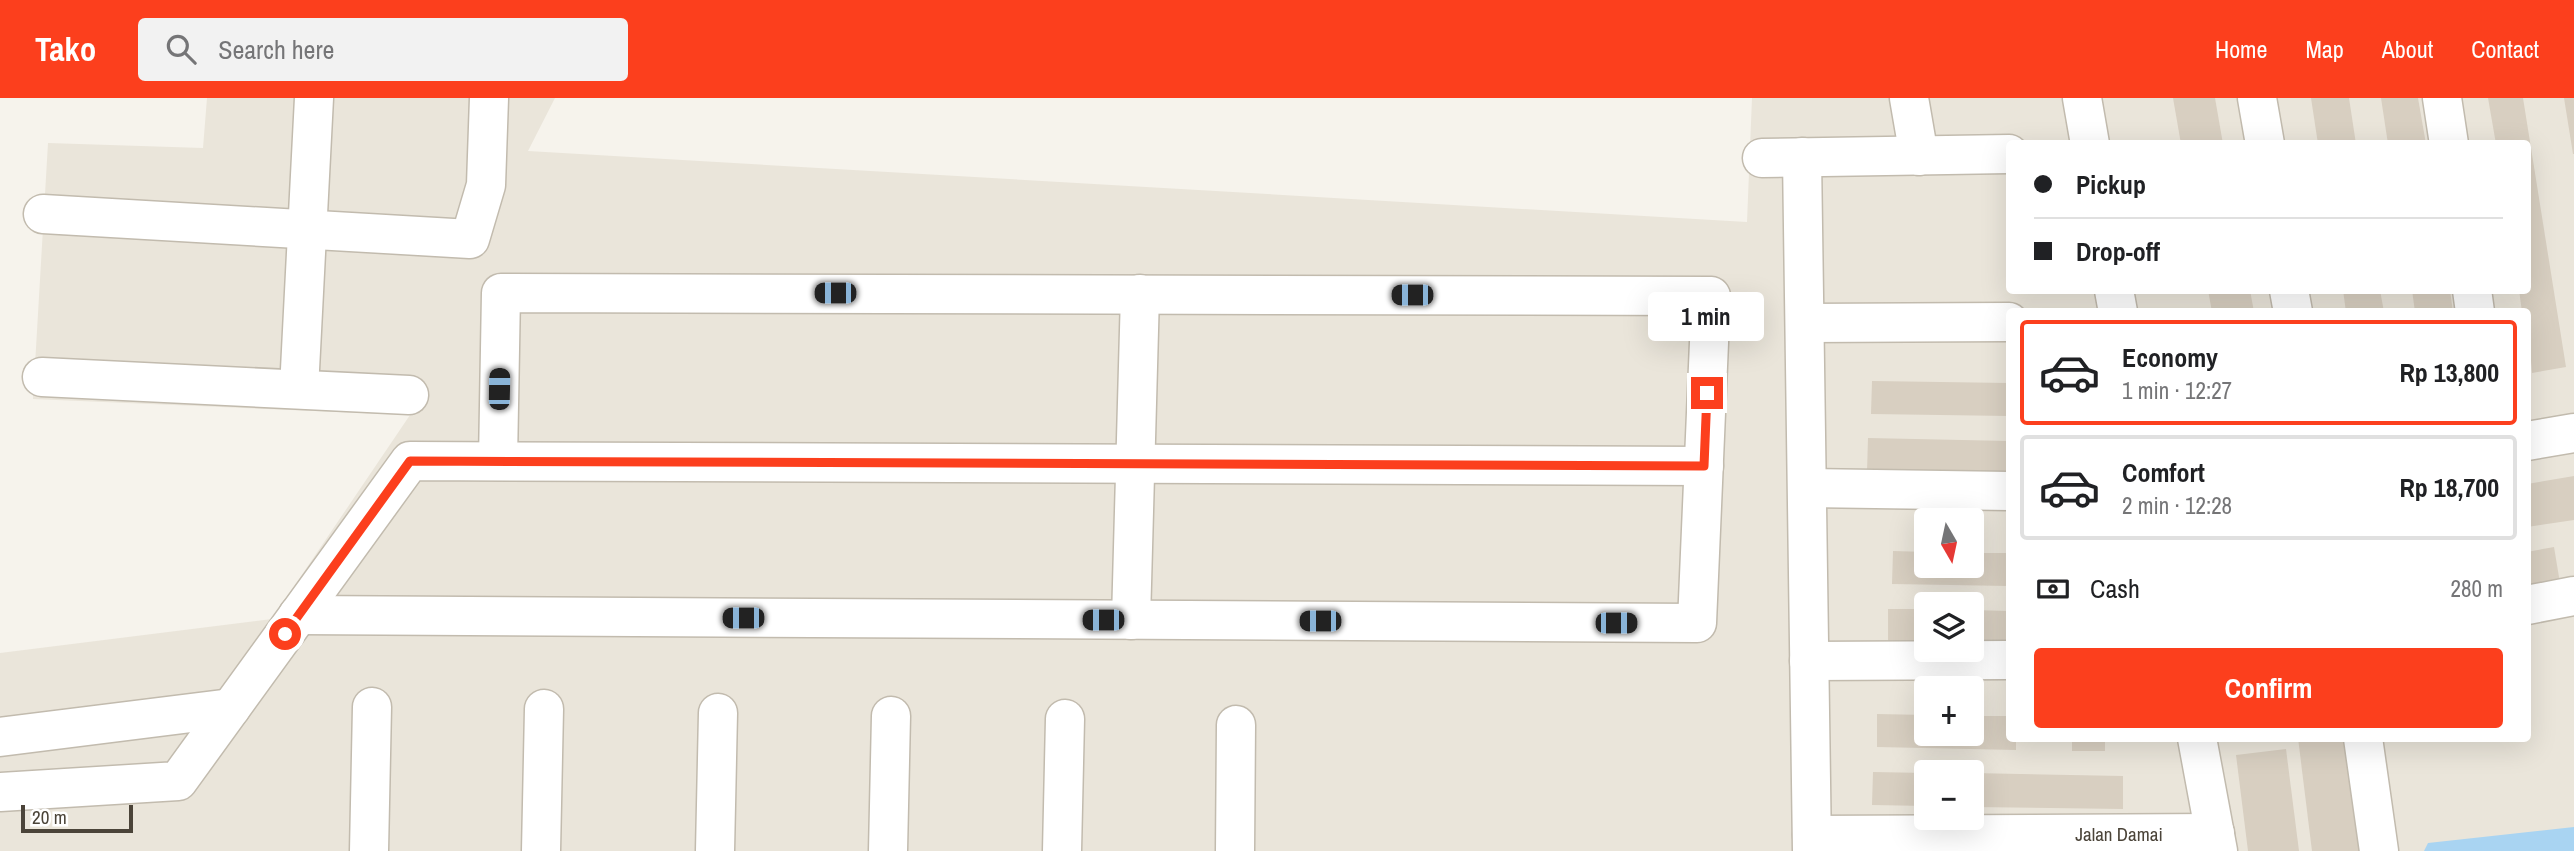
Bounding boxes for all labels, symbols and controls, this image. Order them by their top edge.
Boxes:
search box [138,18,628,81]
text: Tako [35,27,96,71]
icon: search [162,30,200,68]
text: Search here [218,32,334,67]
text: Home [2215,33,2267,65]
text: Map [2305,33,2344,65]
text: About [2382,33,2433,65]
text: Contact [2471,33,2539,65]
text: Pickup [2076,167,2146,202]
text: Drop-off [2076,234,2160,269]
car [815,283,857,304]
car [1392,285,1434,306]
callout: 1 min [1649,292,1765,341]
text: 1 min [1681,301,1731,332]
text: Economy [2122,340,2218,375]
icon: car [2038,341,2101,404]
text: Rp 13,800 [2399,355,2499,390]
car [489,368,510,410]
text: 1 min · 12:27 [2122,375,2232,406]
route end [1691,377,1723,409]
text: Comfort [2122,455,2205,490]
icon: car [2038,456,2101,519]
text: Rp 18,700 [2399,470,2499,505]
text: 2 min · 12:28 [2122,490,2232,521]
north arrow [1914,508,1984,578]
map controls [1914,508,1984,830]
icon: cash [2034,570,2072,608]
text: Cash [2090,571,2140,606]
text: 280 m [2451,573,2503,604]
button: layers [1914,592,1984,662]
car [723,608,765,629]
car [1083,610,1125,631]
car [1300,611,1342,632]
car [1596,613,1638,634]
route start [269,618,301,650]
button: Confirm [2034,648,2503,728]
button: + [1914,676,1984,746]
button: − [1914,760,1984,830]
scale bar [21,802,133,834]
text: 20 m [32,804,67,830]
street label: Jalan Damai [2075,821,2163,847]

